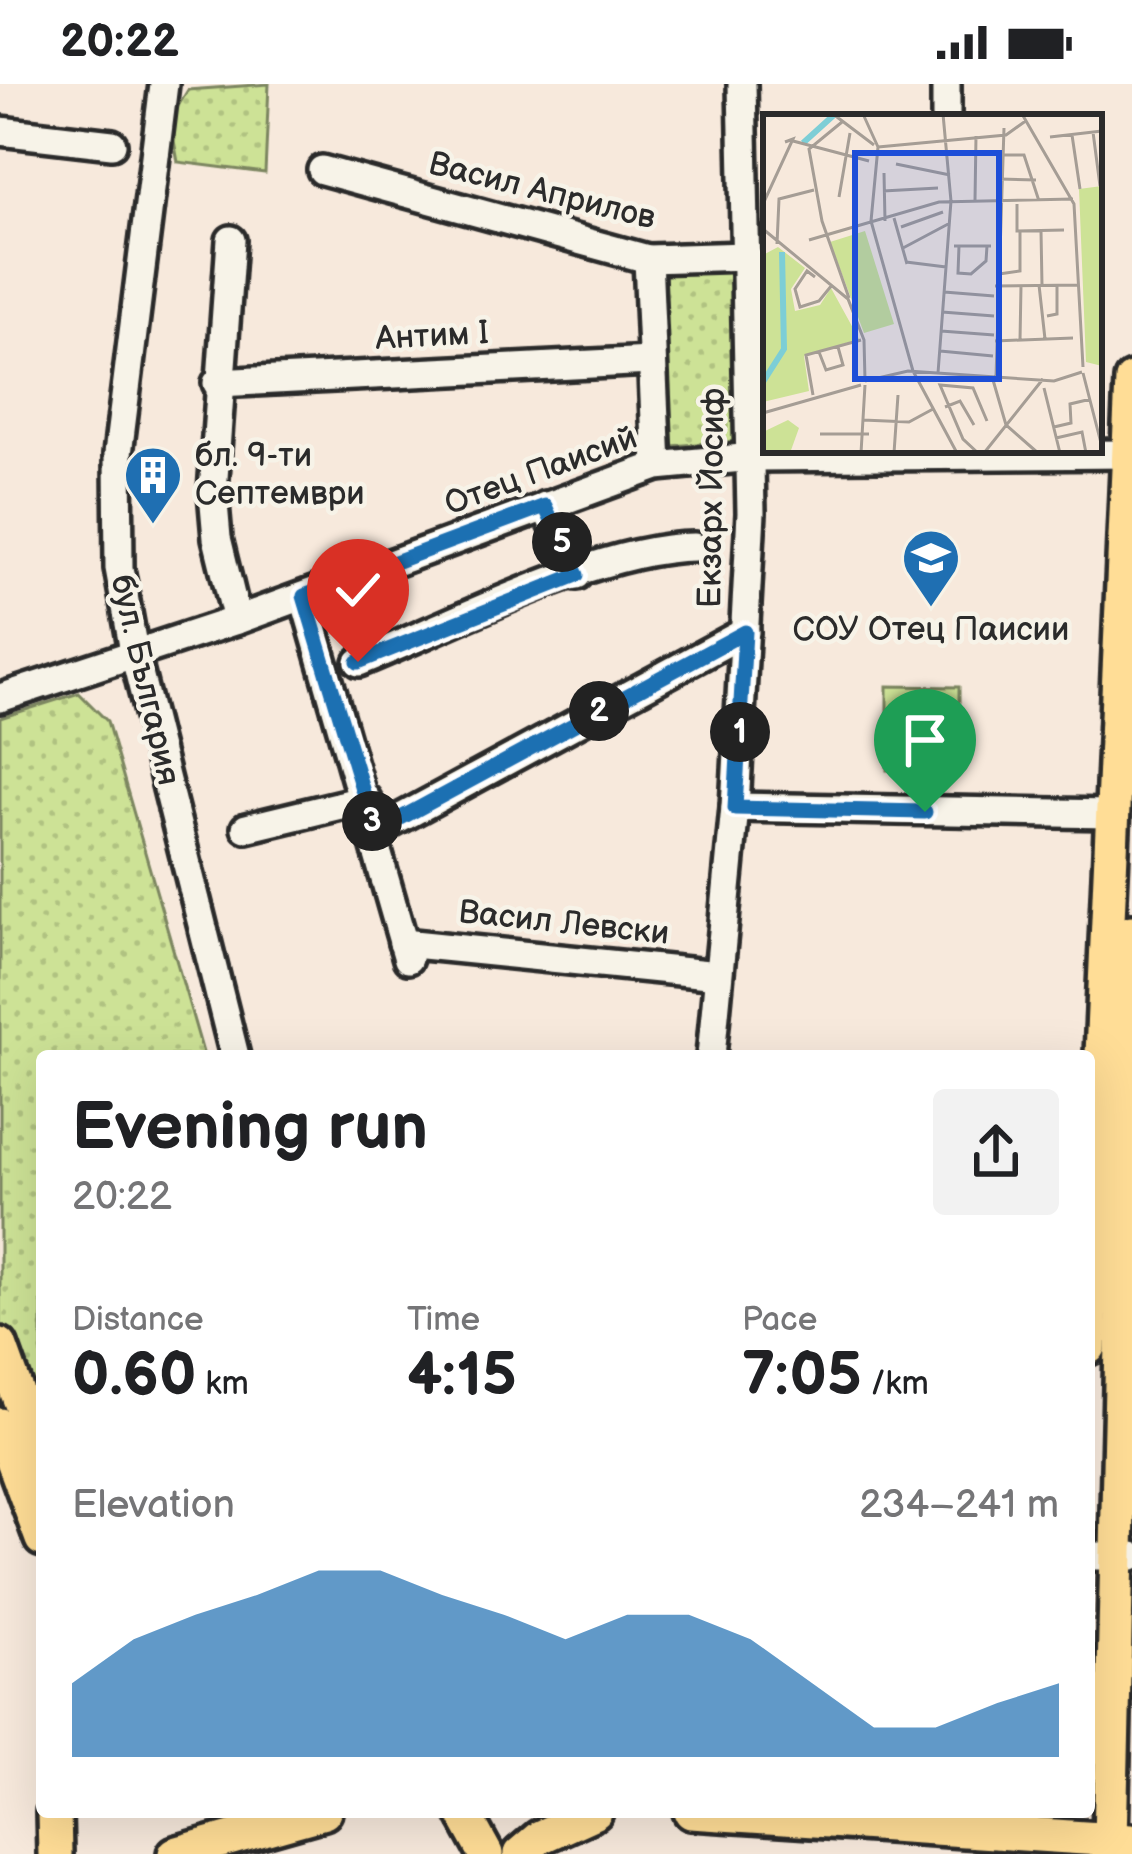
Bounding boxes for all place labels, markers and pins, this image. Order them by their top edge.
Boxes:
place label: бл. 9-ти Септември [195,436,365,514]
building icon: бл. 9-ти Септември [122,444,184,526]
pin: 5 [532,512,592,572]
school or university icon: СОУ Отец Паисии [900,527,962,609]
pin [307,539,409,662]
place label: СОУ Отец Паисии [793,610,1069,650]
pin: 2 [569,681,629,741]
pin [874,689,976,812]
pin: 1 [710,702,770,762]
pin: 3 [342,791,402,851]

